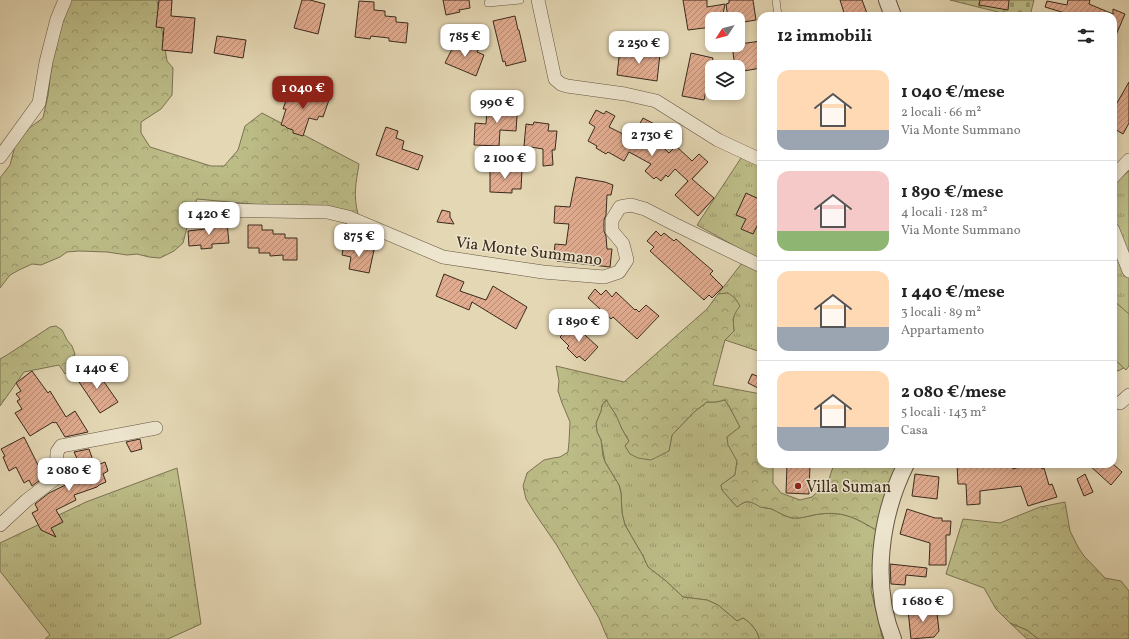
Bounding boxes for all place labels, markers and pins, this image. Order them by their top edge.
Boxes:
pin: 785 € [437,24,493,58]
pin: 2 250 € [602,31,676,65]
pin: 1 040 € [266,76,340,110]
pin: 990 € [469,90,525,124]
pin: 2 730 € [615,123,689,157]
pin: 2 100 € [468,146,542,180]
pin: 1 420 € [172,202,246,236]
pin: 875 € [331,224,387,258]
pin: 1 890 € [542,309,616,343]
pin: 1 440 € [60,356,134,390]
pin: 2 080 € [32,458,106,492]
place label: Villa Suman [806,477,891,499]
marker: Villa Suman [793,481,803,491]
pin: 1 680 € [886,589,960,623]

